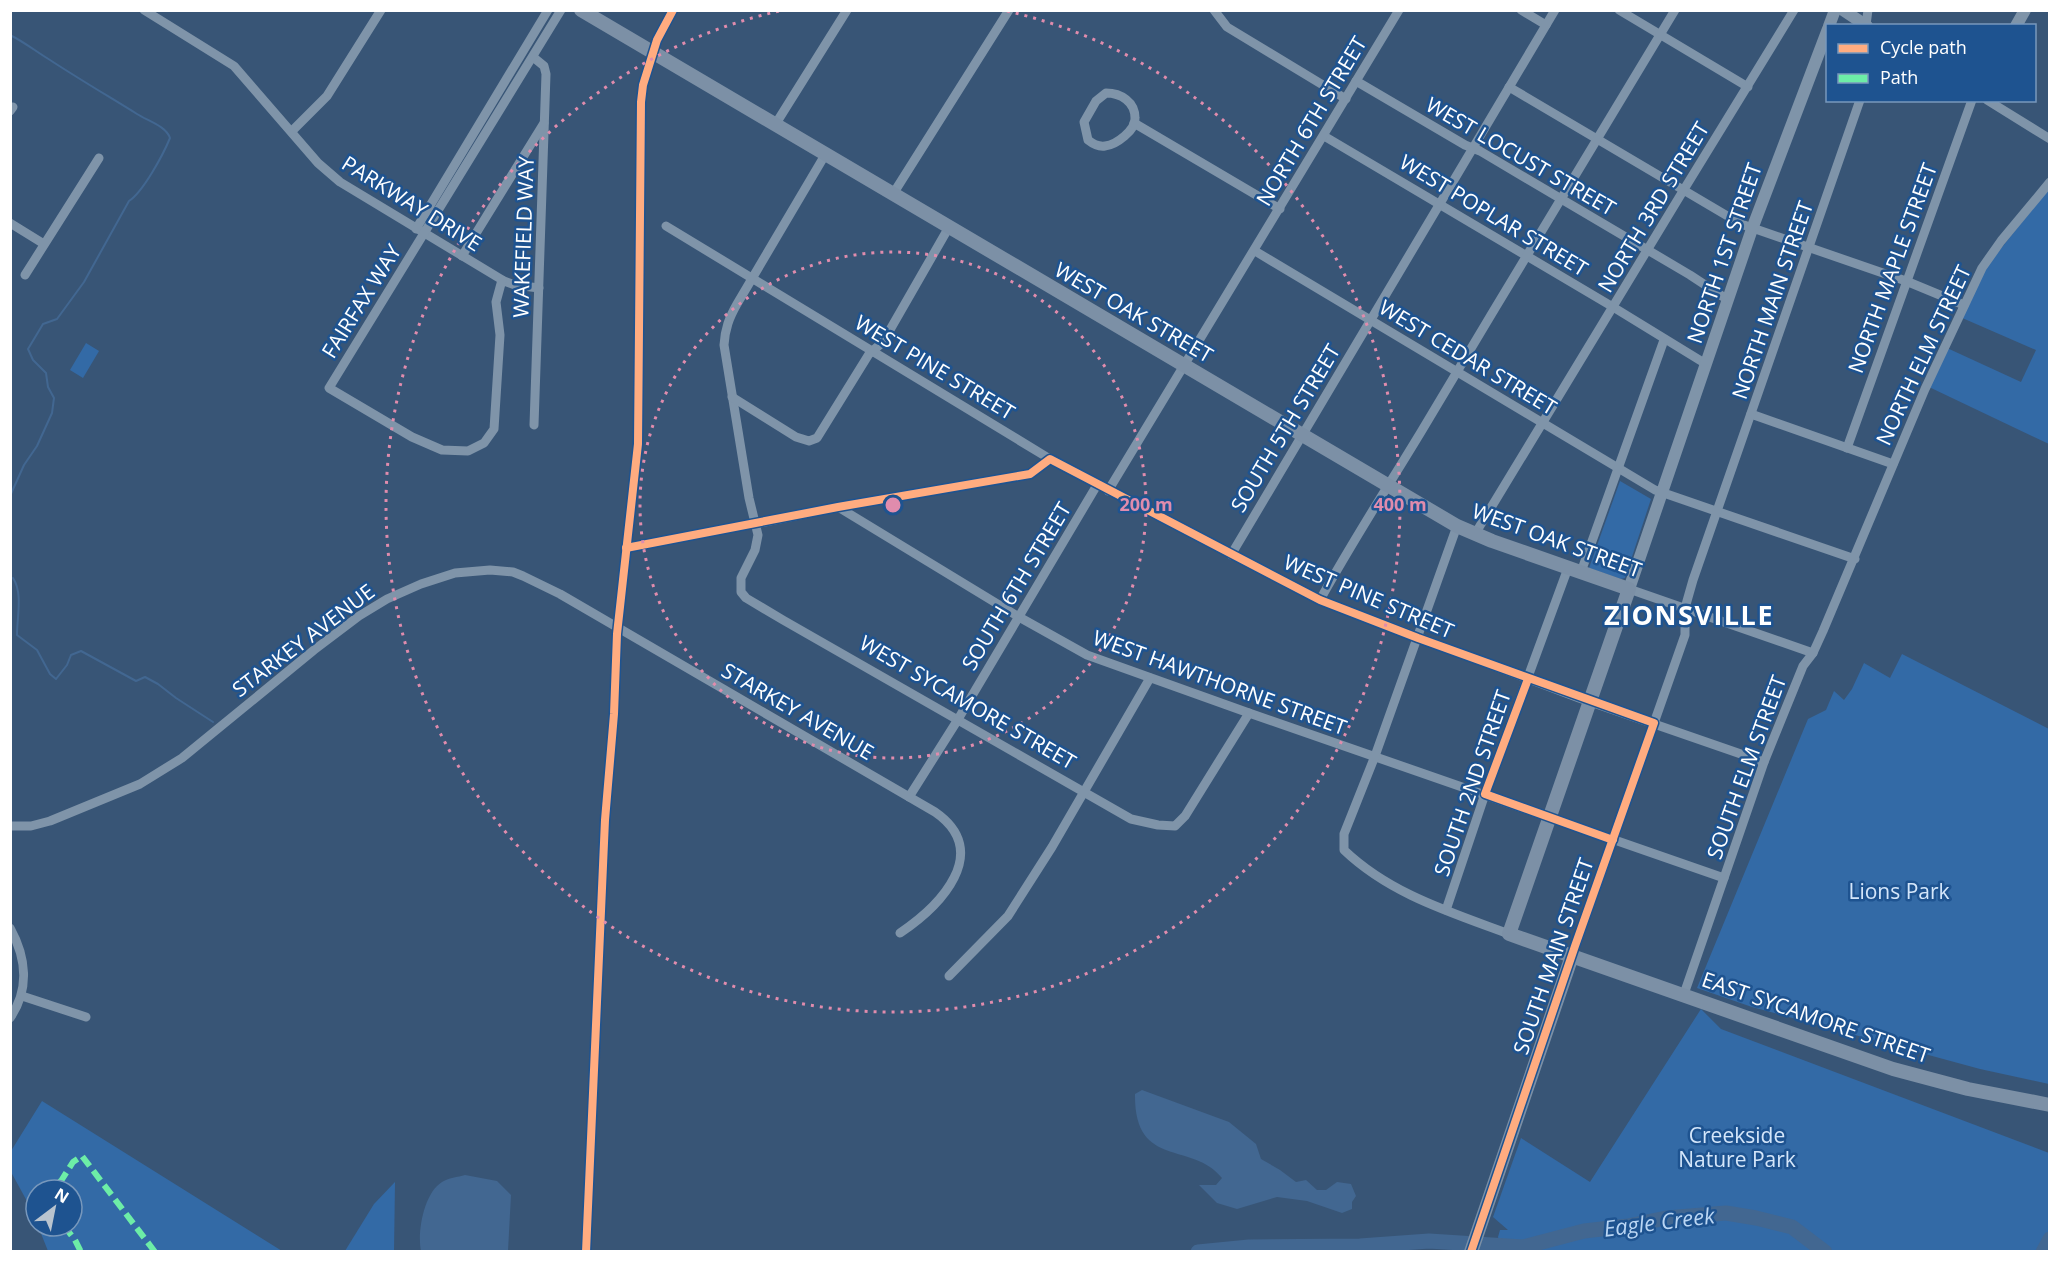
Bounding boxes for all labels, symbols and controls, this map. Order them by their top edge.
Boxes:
legend [1826,24,2036,102]
street label: NORTH 6TH STREET [1249,31,1373,211]
text: Cycle path [1880,35,1967,59]
text: Path [1880,65,1918,89]
street label: WEST LOCUST STREET [1421,90,1621,222]
street label: NORTH 3RD STREET [1591,116,1715,297]
street label: WEST POPLAR STREET [1395,148,1594,283]
street label: PARKWAY DRIVE [337,149,487,257]
street label: WAKEFIELD WAY [506,155,540,318]
street label: NORTH 1ST STREET [1680,159,1768,347]
street label: NORTH MAPLE STREET [1841,159,1943,377]
street label: NORTH MAIN STREET [1725,197,1819,403]
street label: FAIRFAX WAY [315,239,407,363]
street label: WEST OAK STREET [1050,255,1219,369]
street label: NORTH ELM STREET [1869,260,1977,450]
street label: WEST CEDAR STREET [1374,293,1562,421]
street label: WEST PINE STREET [850,308,1021,426]
street label: SOUTH 5TH STREET [1224,339,1346,517]
text: 200 m [1119,492,1173,516]
text: 400 m [1373,492,1427,516]
centre of rings [883,495,903,515]
street label: WEST OAK STREET [1468,496,1646,584]
street label: SOUTH 6TH STREET [955,497,1077,675]
street label: WEST PINE STREET [1280,548,1459,645]
street label: STARKEY AVENUE [226,577,380,703]
district label: ZIONSVILLE [1604,596,1774,633]
street label: WEST HAWTHORNE STREET [1089,623,1351,741]
street label: WEST SYCAMORE STREET [855,628,1082,776]
street label: STARKEY AVENUE [717,656,879,766]
street label: SOUTH ELM STREET [1700,671,1792,863]
street label: SOUTH 2ND STREET [1427,686,1517,880]
street label: SOUTH MAIN STREET [1506,854,1600,1058]
park label: Lions Park [1848,877,1950,905]
street label: EAST SYCAMORE STREET [1698,965,1934,1069]
park label: Creekside Nature Park [1678,1121,1796,1173]
north arrow [24,1178,84,1238]
text: N [51,1183,73,1208]
water label: Eagle Creek [1602,1199,1718,1243]

